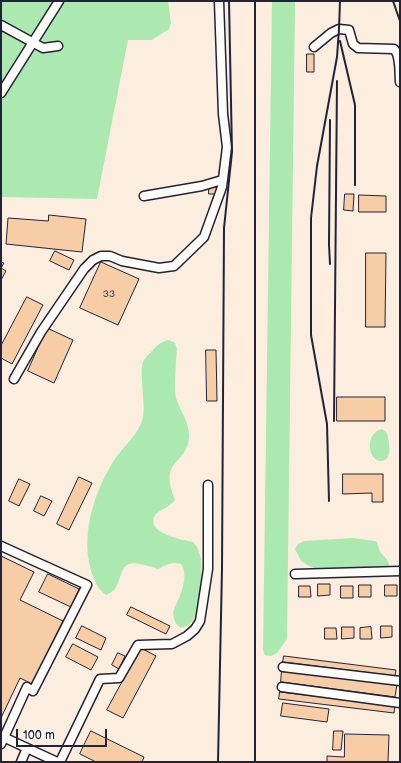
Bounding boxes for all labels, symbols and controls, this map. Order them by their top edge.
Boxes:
house number: 33 [103,288,115,300]
scale bar [18,721,109,747]
text: 100 m [23,728,55,743]

